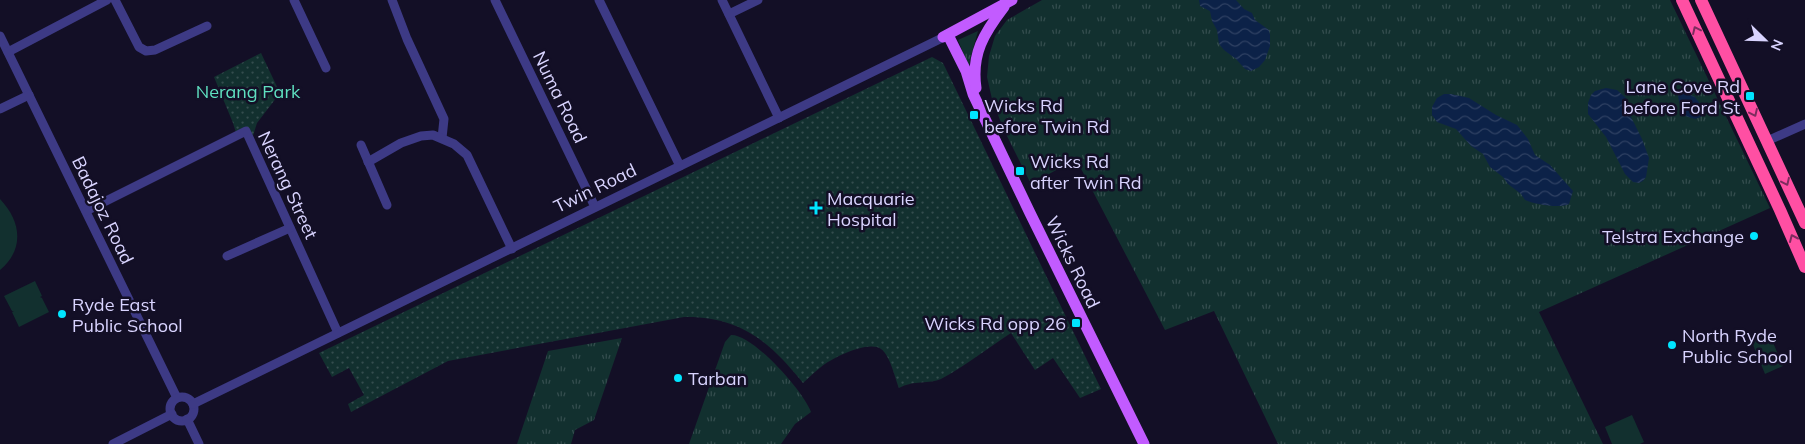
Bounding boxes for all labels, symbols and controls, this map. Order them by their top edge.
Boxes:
north arrow [1740,15,1790,65]
one-way arrow [1692,26,1702,35]
text: N [1767,37,1787,53]
street label: Numa Road [528,47,592,147]
place label: Lane Cove Rd before Ford St [1623,75,1740,119]
park label: Nerang Park [196,80,301,103]
marker: Lane Cove Rd before Ford St [1744,90,1756,102]
place label: Wicks Rd before Twin Rd [984,94,1110,138]
one-way arrow [1748,107,1758,116]
marker: Wicks Rd before Twin Rd [968,109,980,121]
street label: Nerang Street [253,127,323,243]
place label: Wicks Rd after Twin Rd [1030,150,1142,194]
street label: Badajoz Road [67,152,139,268]
street label: Twin Road [550,158,640,218]
marker: Wicks Rd after Twin Rd [1014,165,1026,177]
one-way arrow [1780,177,1791,186]
place label: Macquarie Hospital [827,187,915,231]
marker: Macquarie Hospital [809,201,823,215]
street label: Wicks Road [1041,212,1105,312]
place label: Telstra Exchange [1602,225,1744,248]
marker: Telstra Exchange [1748,230,1760,242]
one-way arrow [1788,234,1799,243]
place label: Ryde East Public School [72,293,182,337]
marker: Ryde East Public School [56,308,68,320]
place label: Wicks Rd opp 26 [924,312,1066,335]
marker: Wicks Rd opp 26 [1070,317,1082,329]
place label: North Ryde Public School [1682,324,1792,368]
marker: North Ryde Public School [1666,339,1678,351]
place label: Tarban [688,367,747,390]
marker: Tarban [672,372,684,384]

